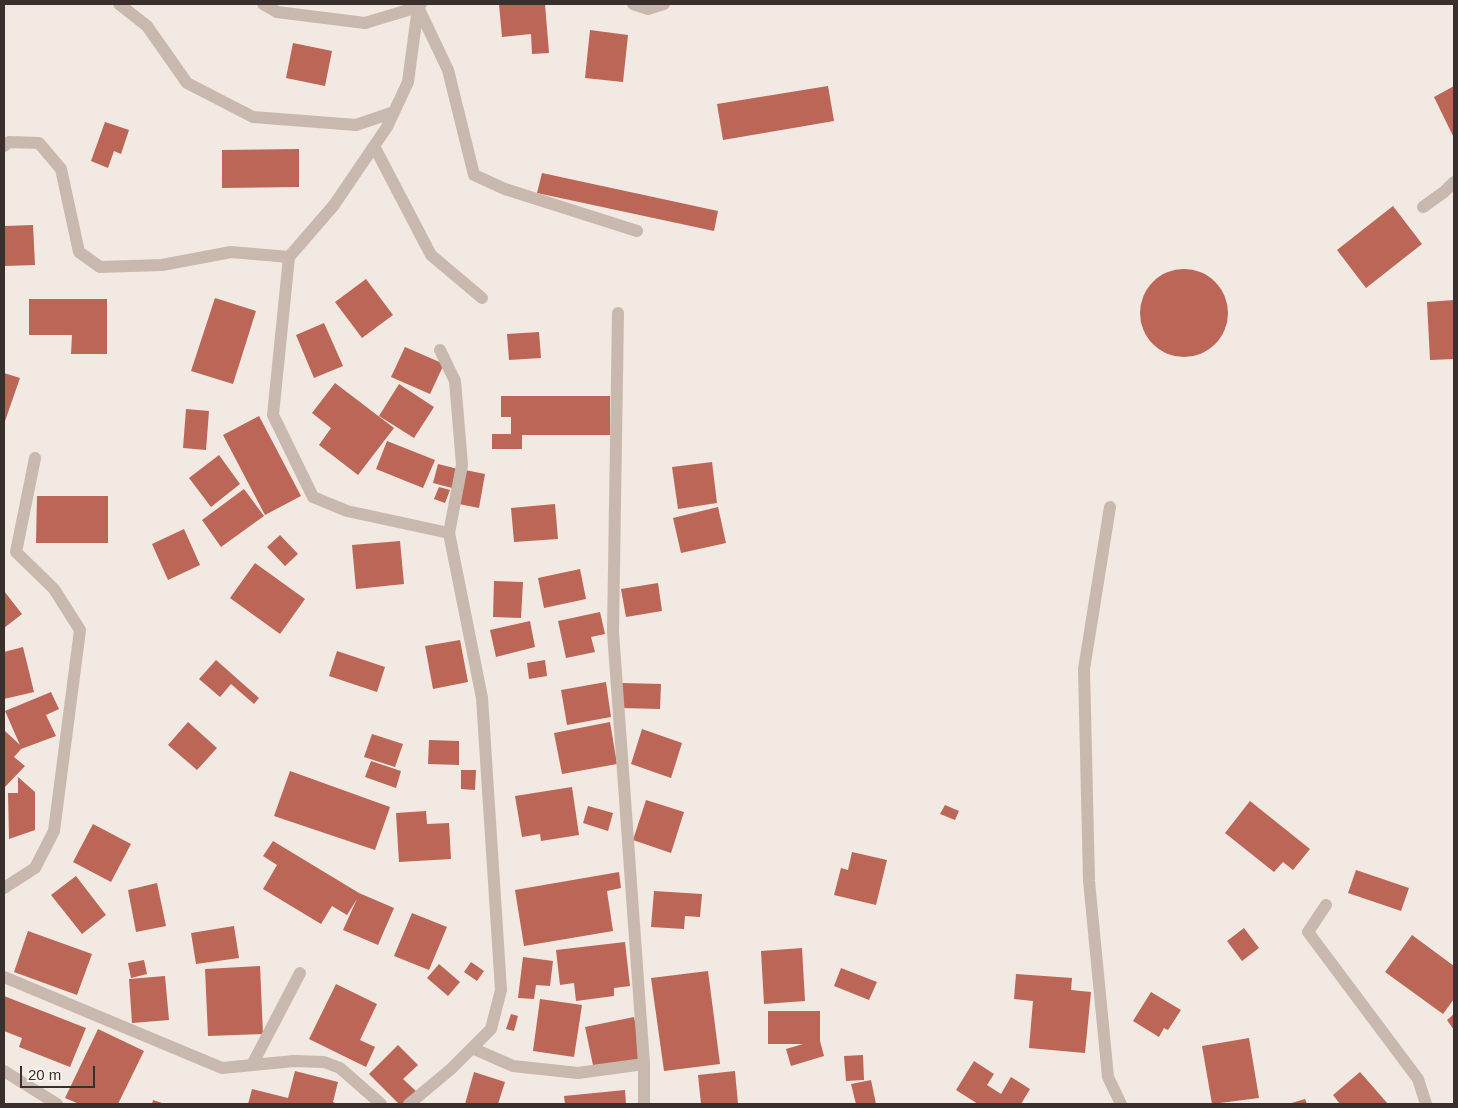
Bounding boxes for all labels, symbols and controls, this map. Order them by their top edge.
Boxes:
scale bar [22,1056,98,1088]
text: 20 m [28,1066,61,1083]

